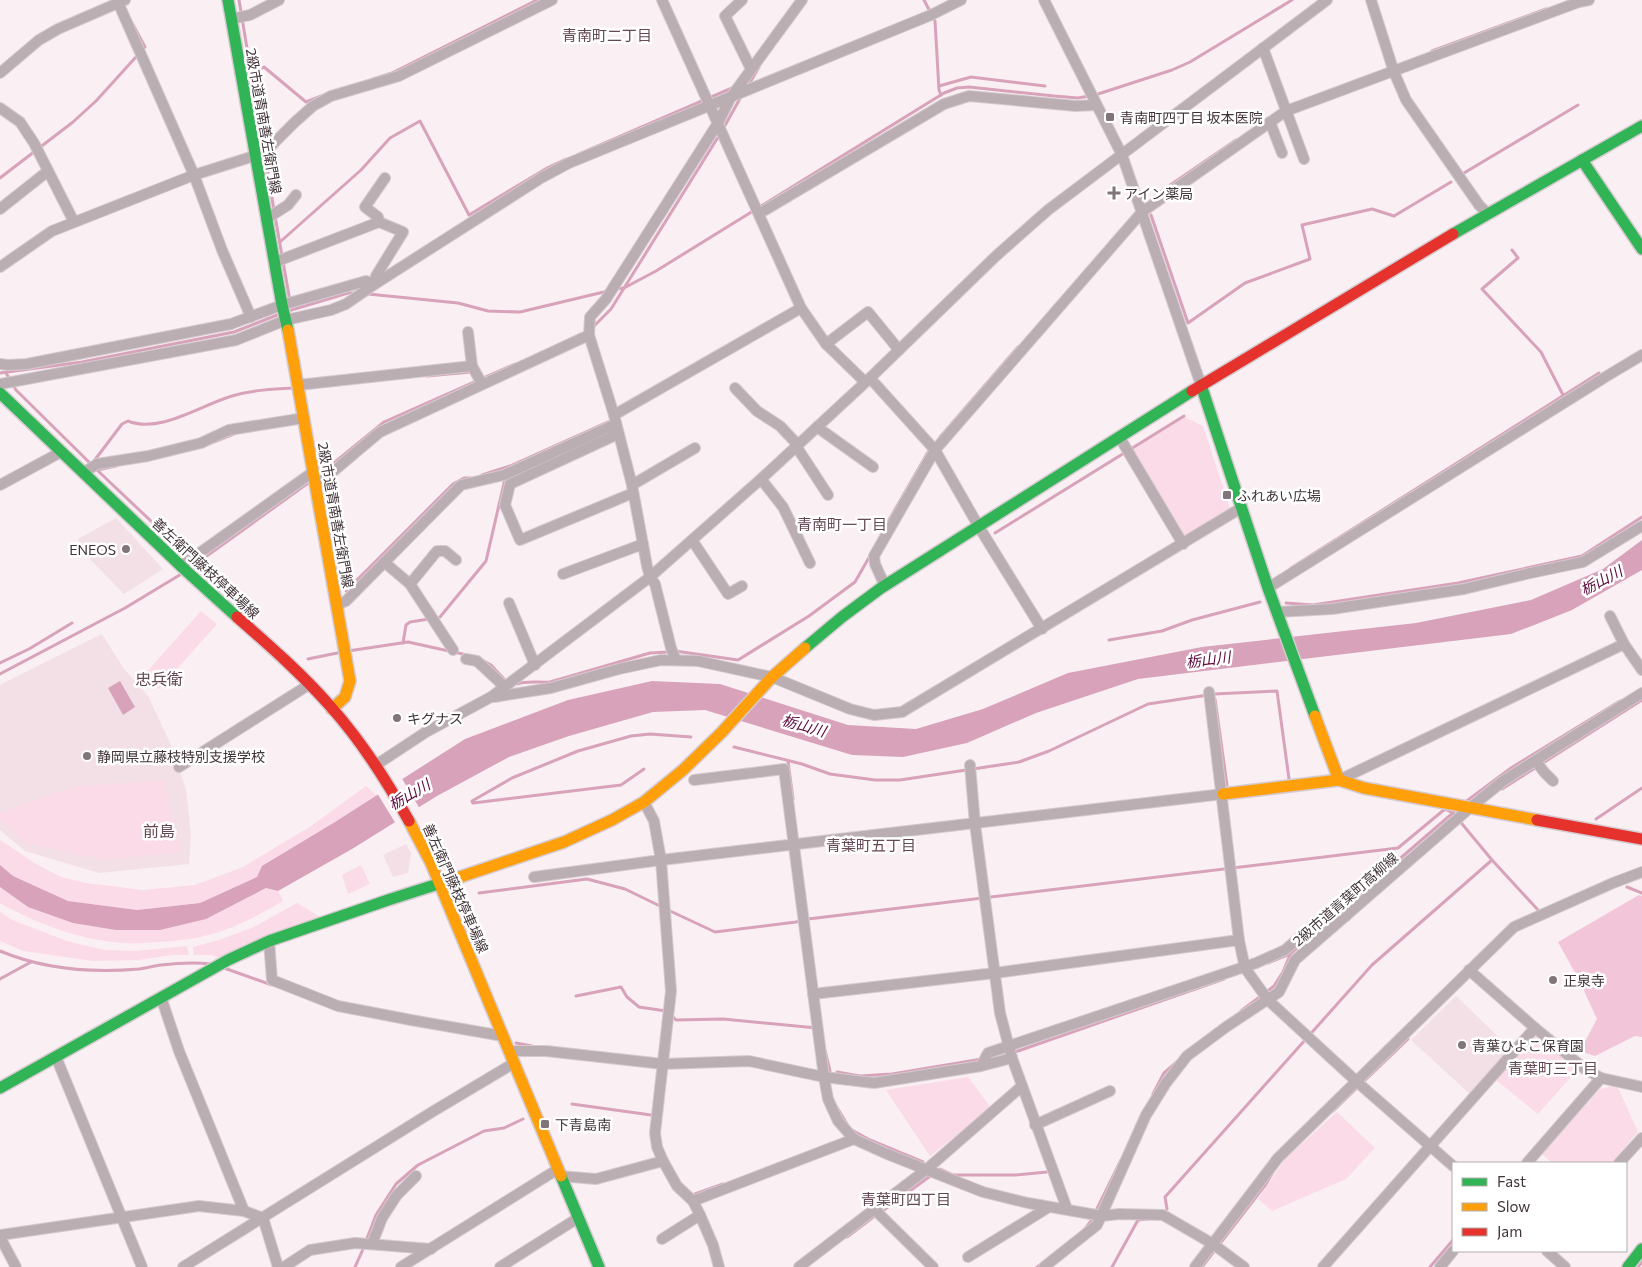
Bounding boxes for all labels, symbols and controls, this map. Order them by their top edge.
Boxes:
district label: 青南町二丁目 [562,26,652,44]
street label: 2級市道青南善左衛門線 [243,47,285,195]
place label: 青南町四丁目 坂本医院 [1120,109,1263,126]
marker: 青南町四丁目 坂本医院 [1104,111,1116,123]
place label: アイン薬局 [1124,185,1193,202]
marker: アイン薬局 [1108,187,1120,199]
street label: 2級市道青南善左衛門線 [315,441,357,589]
place label: ふれあい広場 [1237,487,1321,504]
marker: ふれあい広場 [1221,489,1233,501]
street label: 善左衛門藤枝停車場線 [149,514,263,622]
district label: 青南町一丁目 [797,515,887,533]
place label: ENEOS [69,541,116,558]
marker: ENEOS [120,543,132,555]
water label: 栃山川 [1577,561,1627,599]
water label: 栃山川 [1185,647,1233,671]
district label: 忠兵衛 [135,669,183,688]
place label: キグナス [407,710,463,727]
water label: 栃山川 [780,710,830,740]
marker: キグナス [391,712,403,724]
place label: 静岡県立藤枝特別支援学校 [97,748,265,765]
marker: 静岡県立藤枝特別支援学校 [81,750,93,762]
water label: 栃山川 [385,774,435,813]
district label: 前島 [143,821,175,840]
street label: 善左衛門藤枝停車場線 [420,821,492,955]
district label: 青葉町五丁目 [826,836,916,854]
street label: 2級市道青葉町高柳線 [1289,849,1401,949]
place label: 正泉寺 [1563,972,1605,989]
marker: 正泉寺 [1547,974,1559,986]
place label: 青葉ひよこ保育園 [1472,1037,1584,1054]
marker: 青葉ひよこ保育園 [1456,1039,1468,1051]
district label: 青葉町三丁目 [1508,1059,1598,1077]
place label: 下青島南 [555,1116,611,1133]
marker: 下青島南 [539,1118,551,1130]
legend [1452,1162,1627,1252]
text: Fast [1497,1172,1526,1190]
district label: 青葉町四丁目 [861,1190,951,1208]
text: Slow [1497,1197,1530,1215]
text: Jam [1497,1222,1522,1240]

